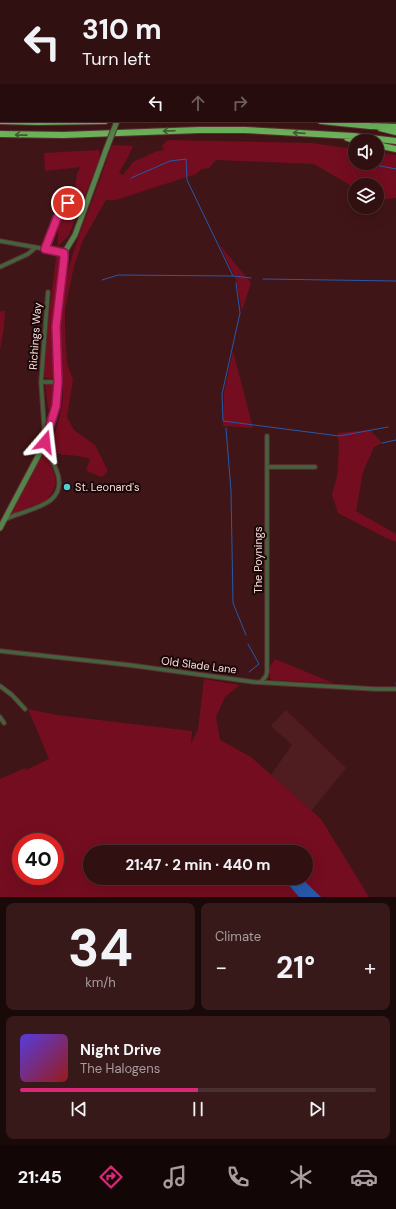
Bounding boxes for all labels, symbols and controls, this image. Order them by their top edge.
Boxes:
text: 310 m [82,11,162,48]
icon: left [16,16,68,68]
text: Turn left [82,47,151,71]
icon: left [145,92,167,114]
icon: ahead [187,92,209,114]
icon: right [229,92,251,114]
one-way arrow [163,127,176,135]
one-way arrow [293,129,306,136]
one-way arrow [15,131,28,139]
map controls [348,134,384,214]
button: sound [348,134,384,170]
button: layers [348,178,384,214]
pin [51,186,85,220]
icon: arrive [57,192,79,214]
street label: Richings Way [26,302,44,370]
position arrow [24,421,66,463]
place label: St. Leonard's [75,480,139,494]
marker: St. Leonard's [62,482,72,492]
street label: The Poynings [251,527,265,593]
street label: Old Slade Lane [160,653,238,677]
speed limit sign: 40 [12,833,64,885]
text: 21:47 · 2 min · 440 m [126,855,270,875]
text: 34 [68,914,133,982]
text: Climate [215,928,261,945]
text: 21° [276,948,315,987]
text: − [215,953,227,982]
text: + [364,953,376,982]
text: km/h [85,974,116,991]
text: Night Drive [80,1040,161,1060]
text: The Halogens [80,1060,160,1077]
icon: previous [68,1098,90,1120]
icon: pause [187,1098,209,1120]
icon: next [306,1098,328,1120]
icon: directions [97,1163,125,1191]
icon: music [161,1163,189,1191]
icon: phone [224,1163,252,1191]
icon: climate [287,1163,315,1191]
icon: car [350,1163,378,1191]
text: 21:45 [18,1165,62,1189]

